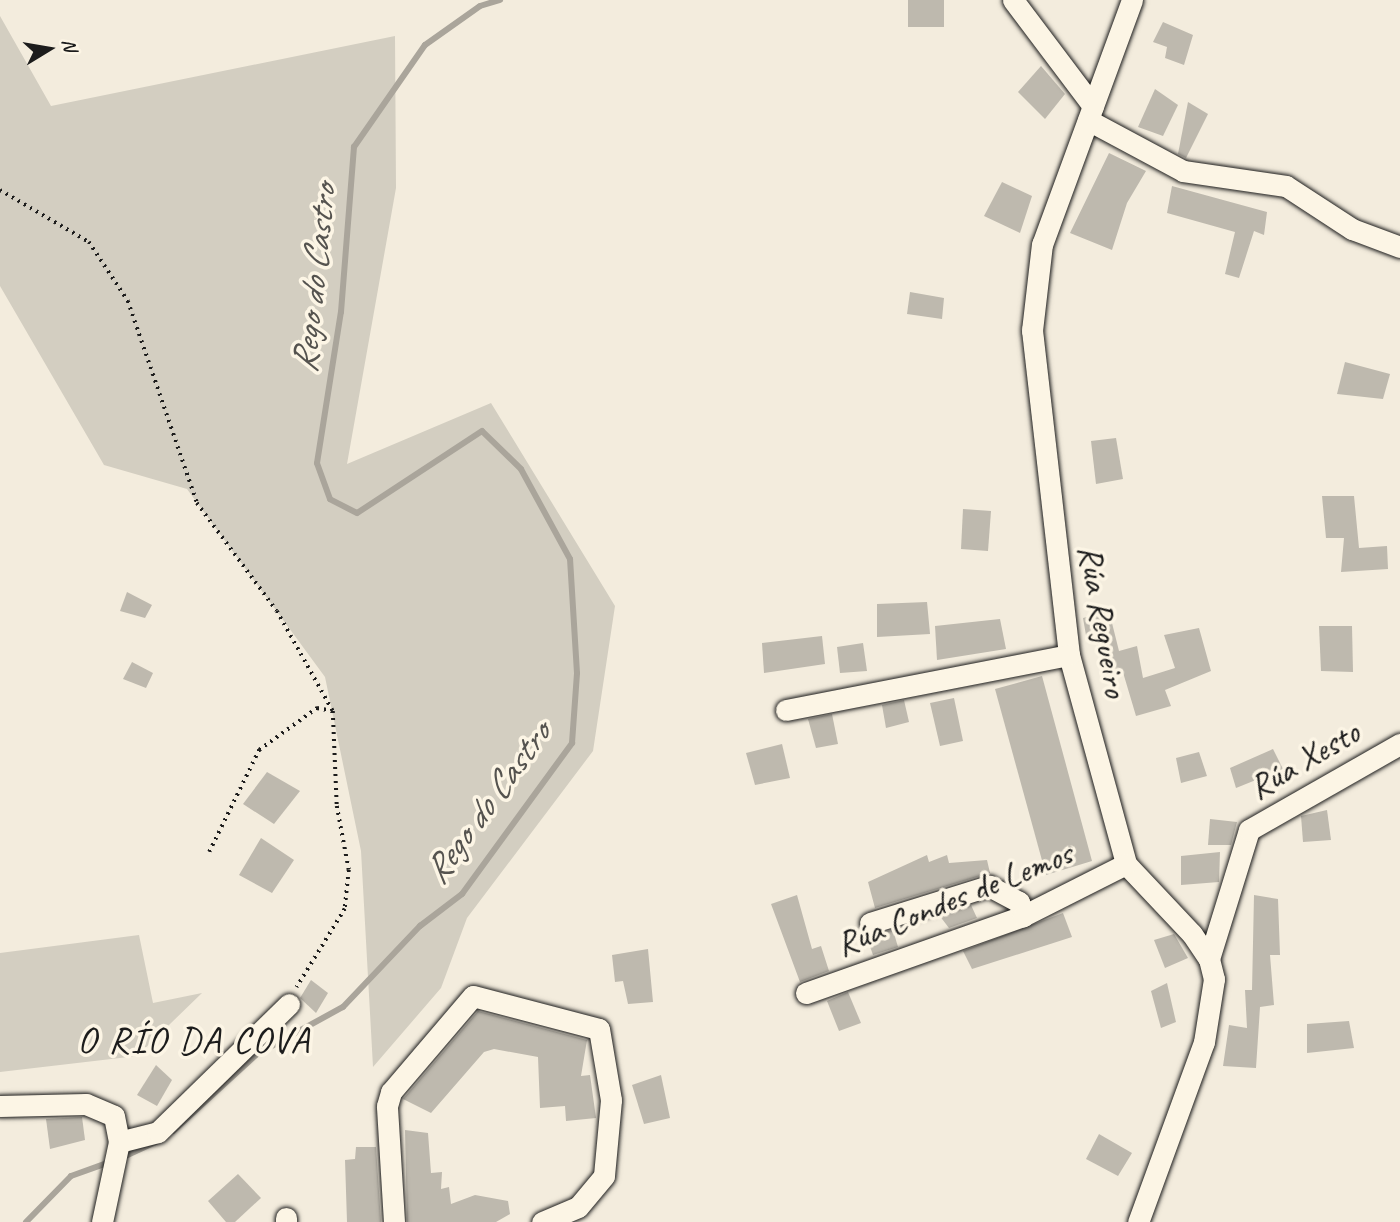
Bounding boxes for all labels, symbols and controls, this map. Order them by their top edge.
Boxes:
north arrow [14,14,84,84]
text: N [57,37,83,53]
water label: Rego do Castro [282,183,346,375]
street label: Rúa Regueiro [1069,542,1137,700]
street label: Rúa Xesto [1241,712,1367,808]
water label: Rego do Castro [414,714,560,892]
street label: Rúa Condes de Lemos [830,833,1078,965]
district label: O RÍO DA COVA [79,1018,309,1062]

